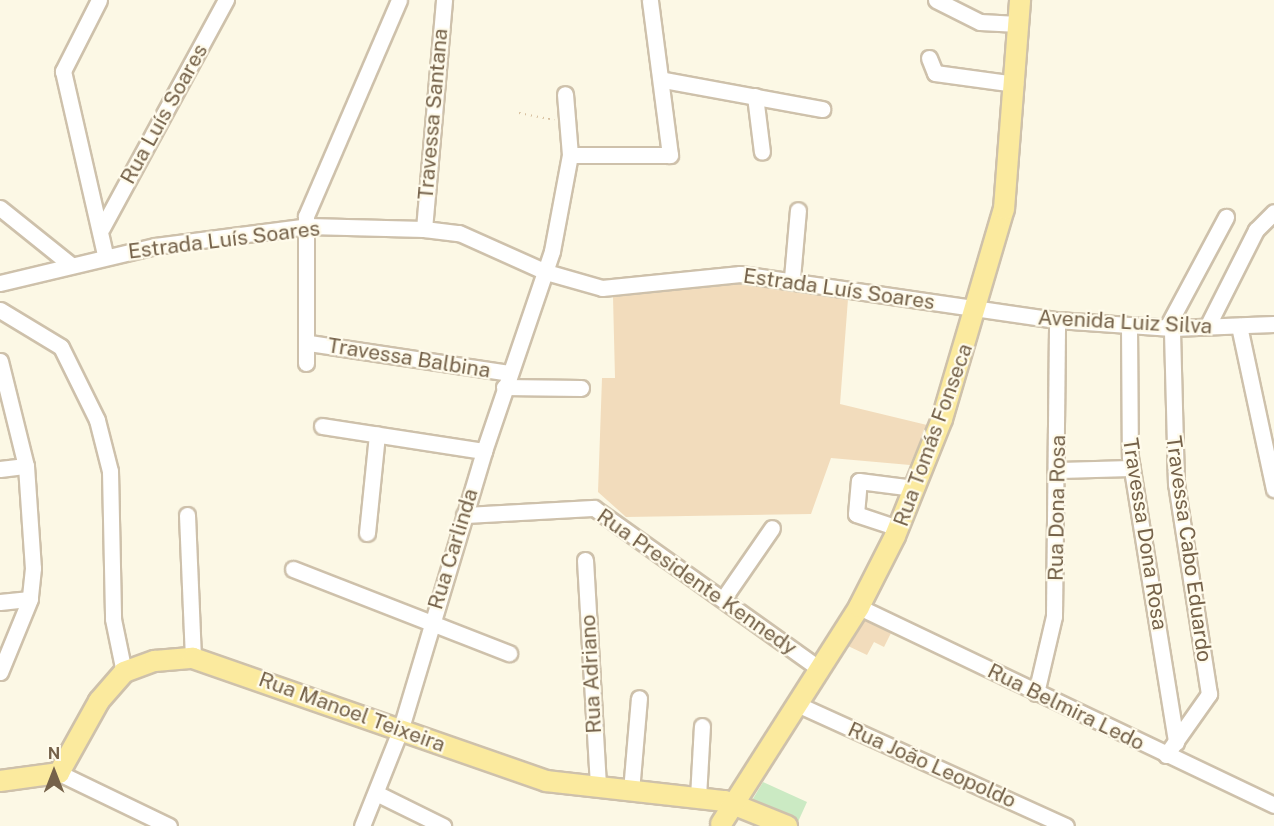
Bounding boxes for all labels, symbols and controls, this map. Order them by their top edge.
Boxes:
street label: Travessa Santana [413,27,453,201]
street label: Rua Luís Soares [115,40,213,188]
street label: Estrada Luís Soares [127,216,321,264]
street label: Estrada Luís Soares [742,263,936,315]
street label: Avenida Luiz Silva [1037,305,1213,339]
street label: Travessa Balbina [326,333,492,383]
street label: Rua Tomás Fonseca [888,340,978,530]
street label: Travessa Cabo Eduardo [1161,434,1217,664]
street label: Rua Dona Rosa [1043,435,1071,581]
street label: Travessa Dona Rosa [1117,436,1173,632]
street label: Rua Carlinda [423,486,483,612]
street label: Rua Presidente Kennedy [592,503,802,661]
street label: Rua Adriano [575,614,607,734]
street label: Rua Belmira Ledo [983,658,1149,756]
street label: Rua Manoel Teixeira [255,667,449,757]
street label: Rua João Leopoldo [844,717,1020,813]
north arrow [24,742,84,802]
text: N [48,744,60,763]

